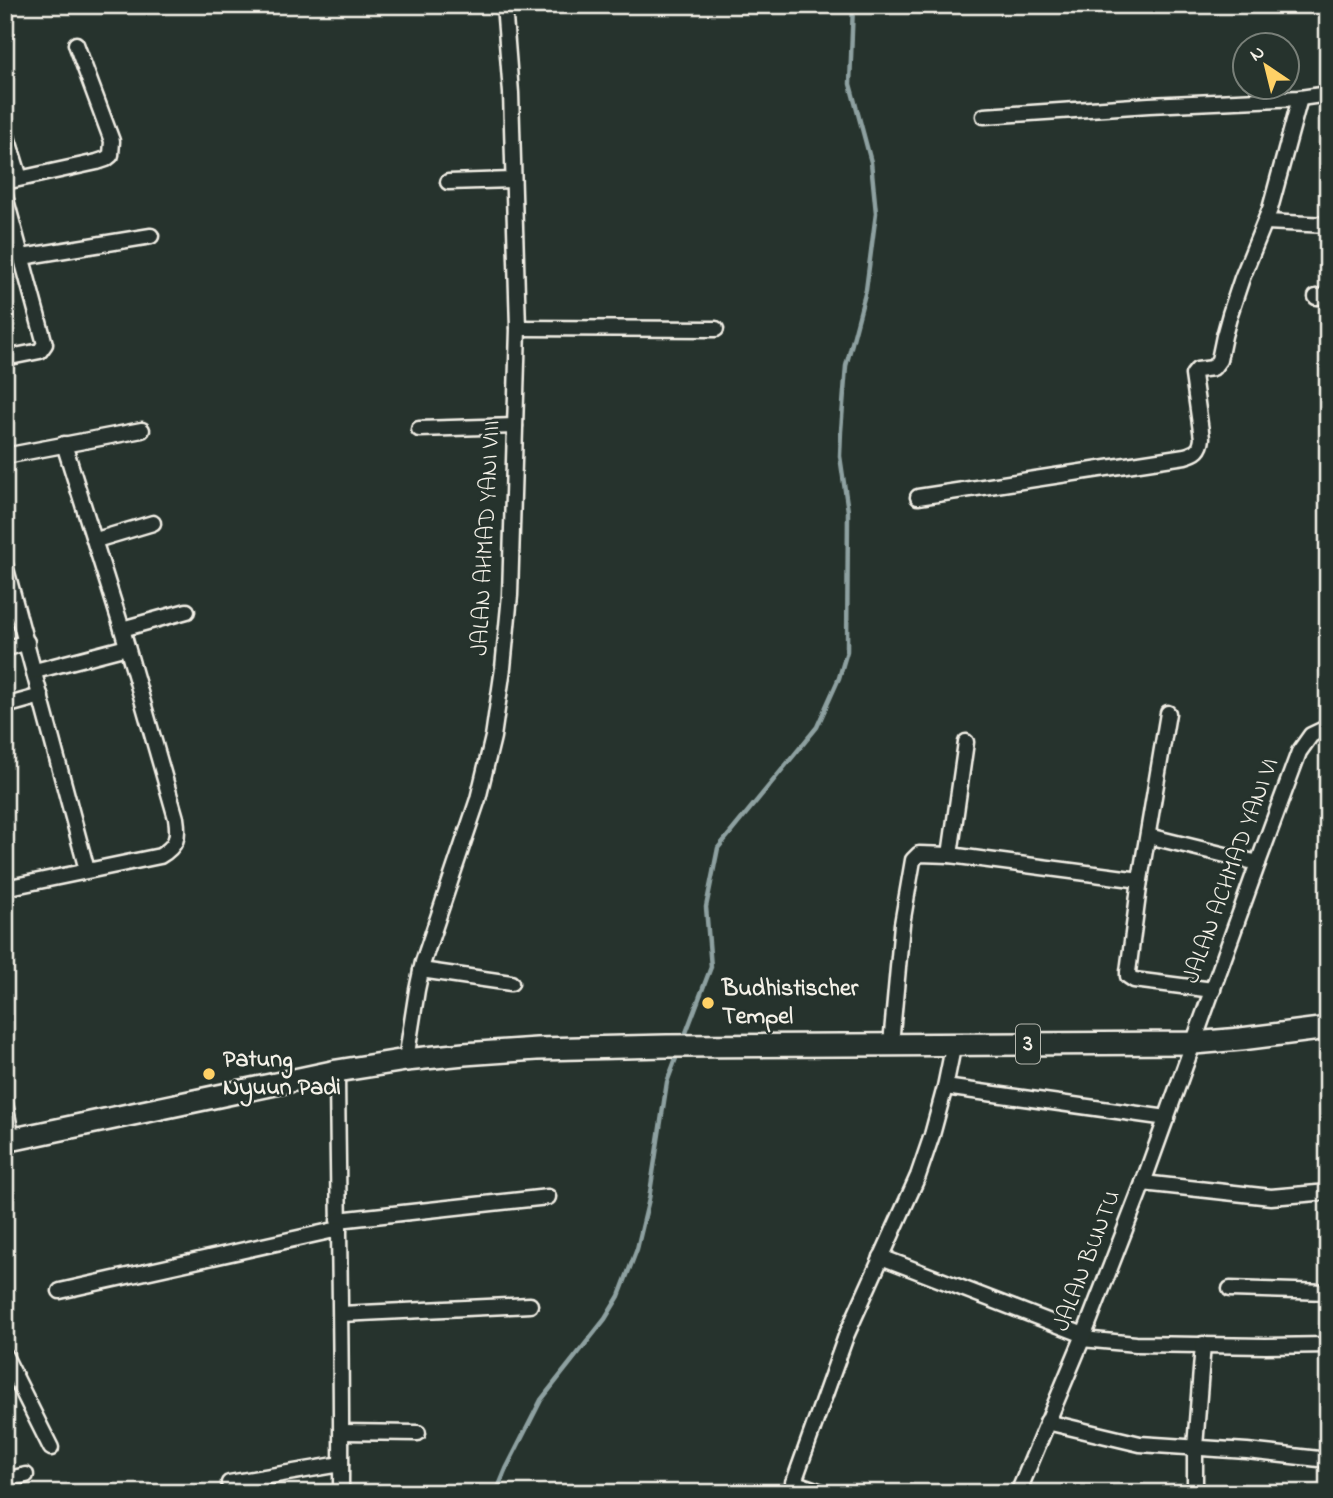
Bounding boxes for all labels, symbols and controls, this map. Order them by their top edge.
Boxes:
north arrow [1232,32,1302,102]
text: N [1245,39,1271,69]
street label: JALAN AHMAD YANI VIII [463,419,511,657]
street label: JALAN ACHMAD YANI VI [1175,753,1289,989]
place label: Budhistischer Tempel [721,972,859,1035]
marker: Budhistischer Tempel [700,995,716,1011]
road number: 3 [1016,1024,1040,1064]
place label: Patung Nyuun Padi [223,1043,341,1107]
marker: Patung Nyuun Padi [201,1066,217,1082]
street label: JALAN BUNTU [1045,1185,1131,1337]

